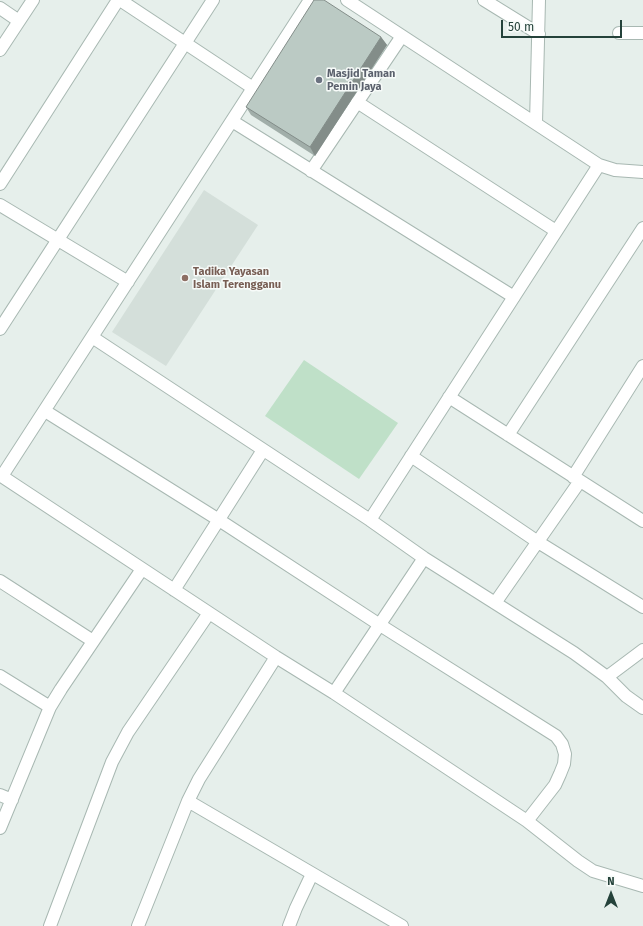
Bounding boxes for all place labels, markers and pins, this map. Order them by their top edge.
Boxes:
place label: Masjid Taman Pemin Jaya [327,67,395,93]
marker: Masjid Taman Pemin Jaya [314,75,324,85]
place label: Tadika Yayasan Islam Terengganu [193,265,281,291]
marker: Tadika Yayasan Islam Terengganu [180,273,190,283]

